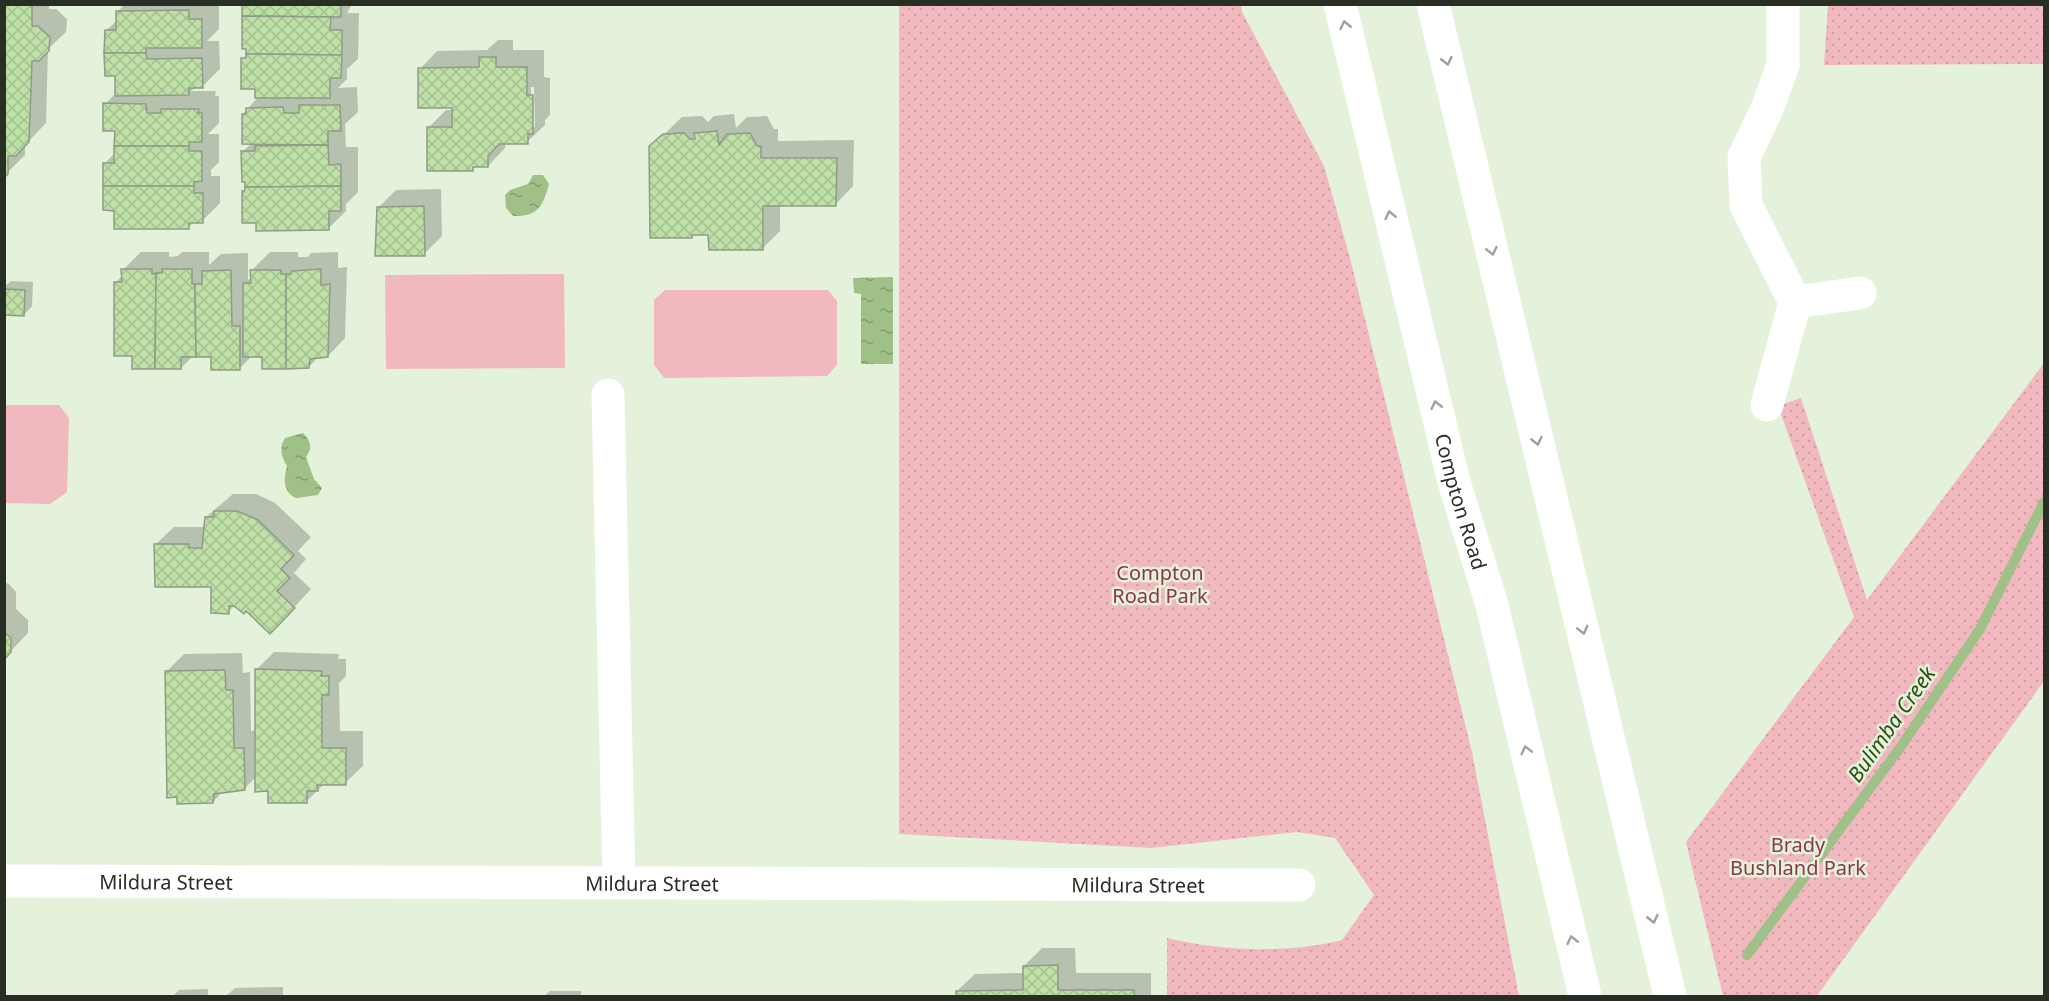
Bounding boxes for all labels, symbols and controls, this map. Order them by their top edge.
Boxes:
one-way arrow [1340,21,1353,31]
one-way arrow [1439,56,1452,66]
one-way arrow [1385,210,1398,220]
one-way arrow [1485,246,1498,256]
one-way arrow [1430,400,1443,410]
street label: Compton Road [1429,430,1494,573]
one-way arrow [1530,436,1543,446]
park label: Compton Road Park [1112,559,1208,609]
one-way arrow [1575,625,1588,635]
water label: Bulimba Creek [1841,659,1942,787]
one-way arrow [1521,745,1534,755]
park label: Brady Bushland Park [1730,831,1866,881]
street label: Mildura Street [99,868,233,895]
street label: Mildura Street [585,869,719,897]
street label: Mildura Street [1071,871,1205,898]
one-way arrow [1646,914,1659,924]
one-way arrow [1566,935,1579,945]

